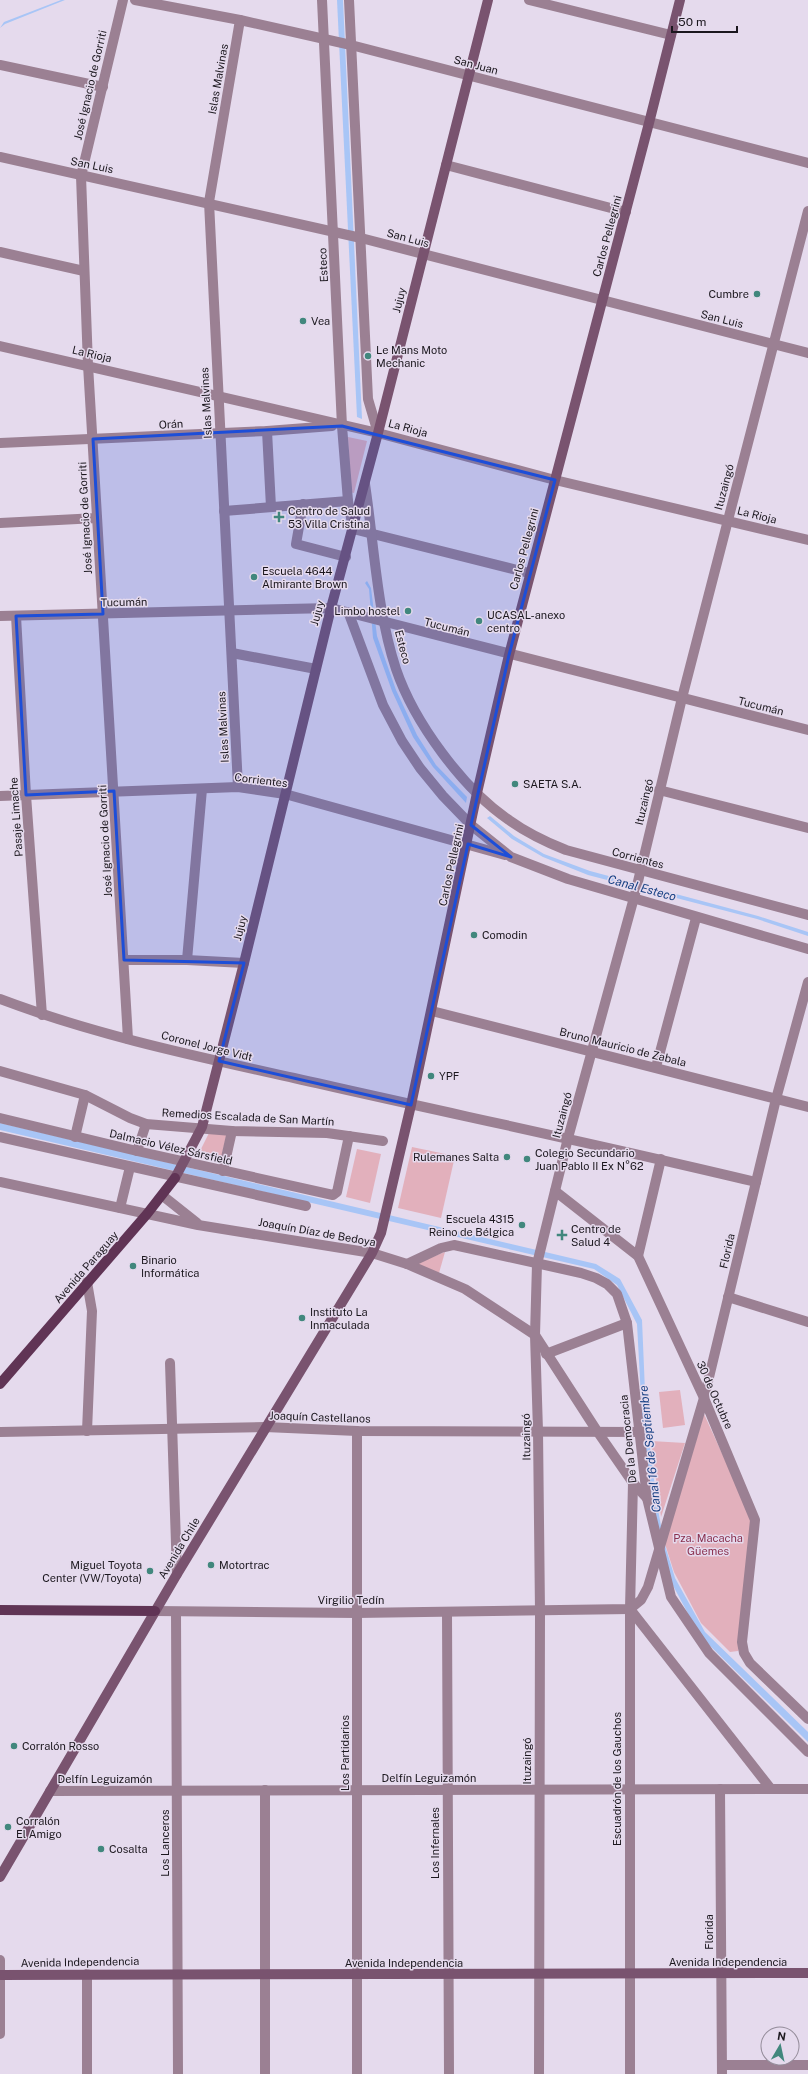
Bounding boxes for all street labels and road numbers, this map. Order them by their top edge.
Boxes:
street label: José Ignacio de Gorriti [72,29,108,141]
street label: Islas Malvinas [206,42,230,115]
street label: San Juan [452,53,500,77]
street label: San Luis [69,155,115,175]
street label: Carlos Pellegrini [590,194,624,278]
street label: San Luis [385,227,431,250]
street label: Esteco [316,247,330,283]
street label: Jujuy [390,286,408,314]
street label: San Luis [699,308,745,330]
street label: La Rioja [71,344,113,364]
street label: Islas Malvinas [198,367,214,439]
street label: Orán [158,417,184,431]
street label: La Rioja [387,417,429,439]
street label: José Ignacio de Gorriti [76,462,94,574]
street label: Ituzaingó [712,463,736,511]
street label: La Rioja [736,504,778,526]
street label: Carlos Pellegrini [507,507,541,591]
street label: Tucumán [101,596,147,608]
street label: Jujuy [308,599,326,627]
street label: Tucumán [423,616,471,638]
street label: Esteco [393,629,413,665]
street label: Islas Malvinas [215,691,231,763]
street label: Tucumán [737,695,785,717]
street label: Corrientes [234,771,289,789]
street label: Pasaje Limache [7,777,25,857]
street label: Ituzaingó [633,778,655,826]
street label: José Ignacio de Gorriti [96,785,114,897]
street label: Carlos Pellegrini [436,823,466,907]
street label: Corrientes [611,845,666,871]
street label: Jujuy [231,914,249,942]
street label: Bruno Mauricio de Zabala [558,1025,688,1069]
street label: Coronel Jorge Vidt [160,1029,254,1063]
street label: Ituzaingó [550,1091,574,1139]
street label: Remedios Escalada de San Martín [161,1106,335,1128]
street label: Dalmacio Vélez Sársfield [108,1127,234,1167]
street label: Joaquín Díaz de Bedoya [257,1216,377,1248]
street label: Avenida Paraguay [52,1229,121,1305]
street label: Florida [717,1232,737,1270]
street label: 30 de Octubre [695,1359,735,1431]
street label: De la Democracia [617,1394,639,1484]
street label: Joaquín Castellanos [269,1409,371,1425]
street label: Ituzaingó [520,1413,532,1461]
street label: Avenida Chile [156,1515,202,1581]
street label: Virgilio Tedín [318,1594,384,1606]
street label: Escuadrón de los Gauchos [611,1712,623,1846]
street label: Los Partidarios [339,1715,351,1791]
street label: Ituzaingó [521,1737,533,1785]
street label: Delfín Leguizamón [382,1772,476,1784]
street label: Delfín Leguizamón [58,1773,152,1785]
street label: Los Infernales [429,1807,441,1879]
street label: Los Lanceros [159,1809,171,1877]
street label: Florida [703,1914,715,1950]
street label: Avenida Independencia [21,1955,139,1969]
street label: Avenida Independencia [669,1956,787,1968]
street label: Avenida Independencia [345,1957,463,1969]

